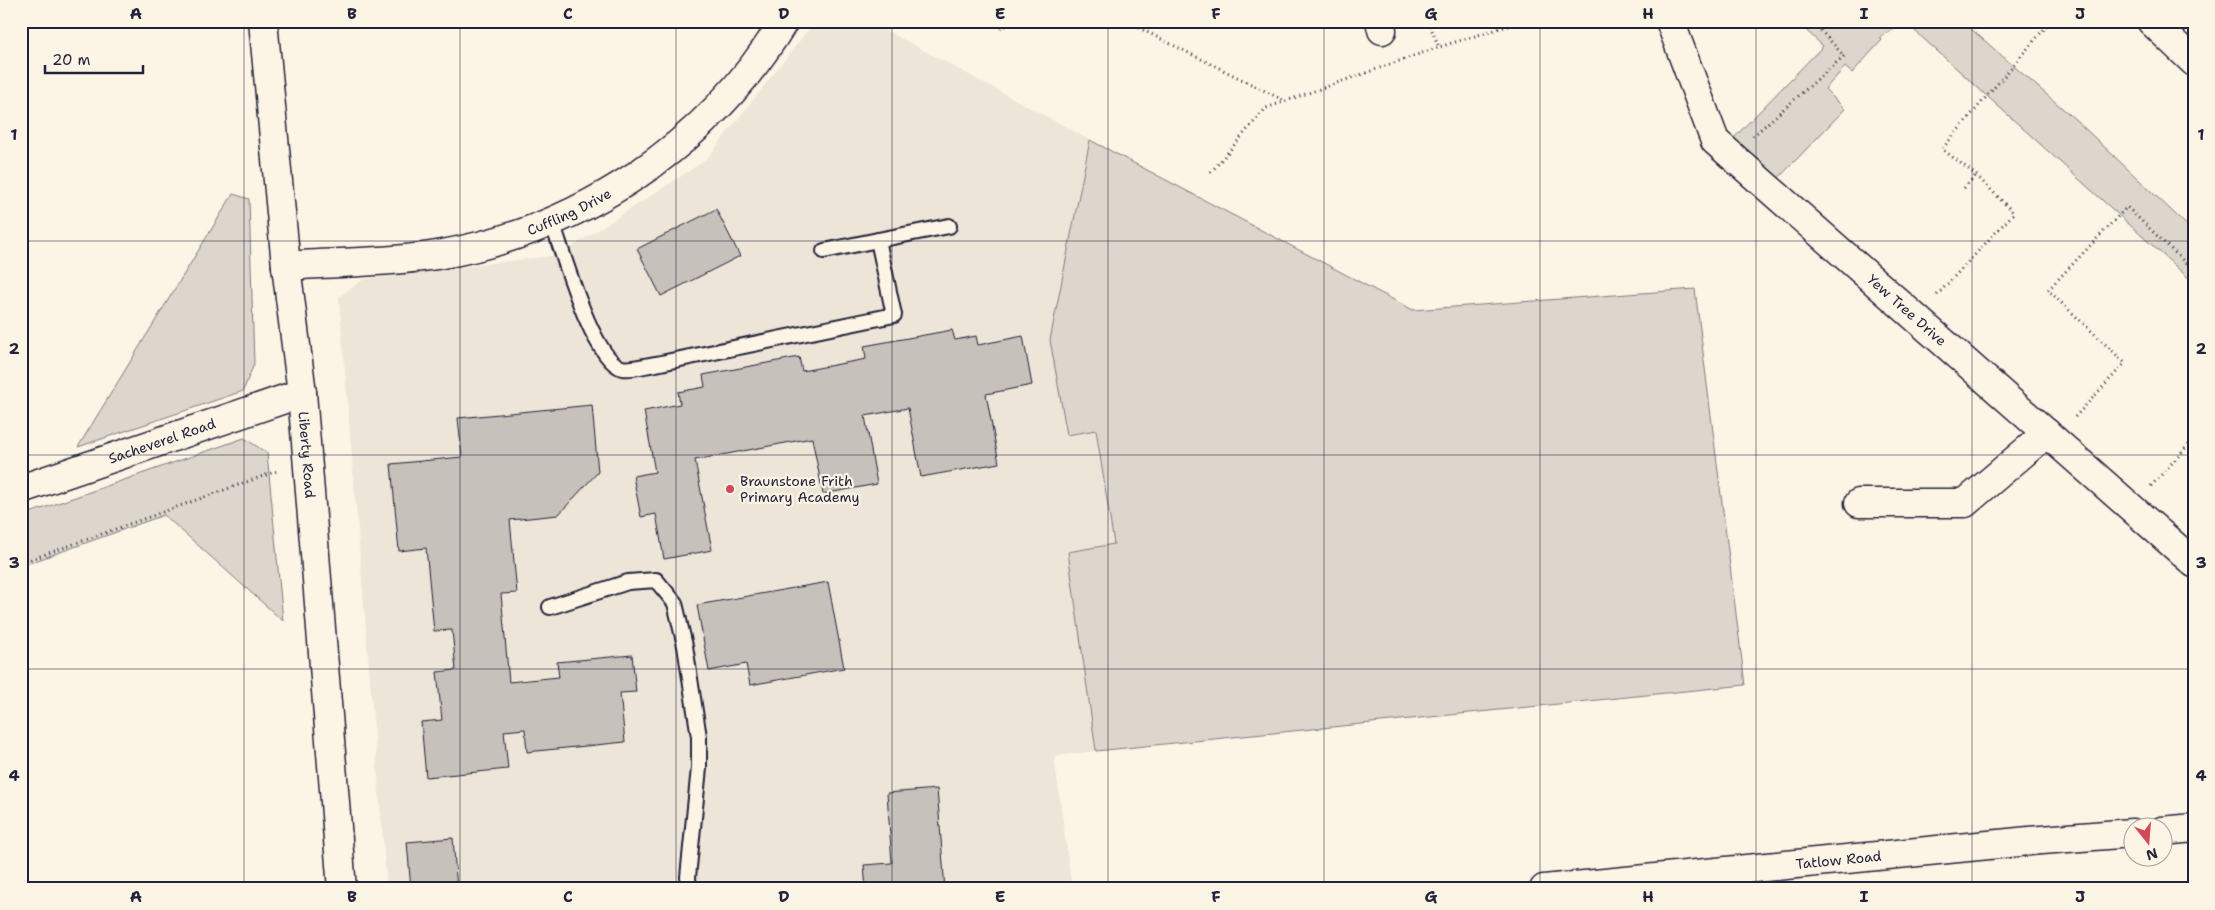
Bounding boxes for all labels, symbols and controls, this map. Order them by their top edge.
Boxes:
text: A [130,3,142,24]
text: B [347,3,357,24]
text: C [563,3,573,24]
text: D [778,3,790,24]
text: E [995,3,1005,24]
text: F [1211,3,1221,24]
text: G [1425,3,1438,24]
text: H [1642,3,1654,24]
text: I [1860,3,1869,24]
text: J [2075,3,2085,24]
scale bar [45,42,142,74]
text: 20 m [52,50,91,70]
text: 1 [10,124,18,145]
text: 1 [2197,124,2205,145]
street label: Cuffling Drive [525,184,614,239]
street label: Yew Tree Drive [1864,270,1950,350]
text: 2 [8,338,20,359]
text: 2 [2195,338,2207,359]
street label: Liberty Road [295,411,319,499]
street label: Sacheverel Road [106,414,218,467]
place label: Braunstone Frith Primary Academy [740,472,860,506]
marker: Braunstone Frith Primary Academy [724,483,736,495]
text: 3 [8,552,20,573]
text: 3 [2195,552,2207,573]
text: 4 [8,765,20,786]
text: 4 [2195,765,2207,786]
north arrow [2122,818,2172,868]
text: N [2144,844,2160,865]
street label: Tatlow Road [1795,847,1882,873]
text: A [130,886,142,907]
text: B [347,886,357,907]
text: C [563,886,573,907]
text: D [778,886,790,907]
text: E [995,886,1005,907]
text: F [1211,886,1221,907]
text: G [1425,886,1438,907]
text: H [1642,886,1654,907]
text: I [1860,886,1869,907]
text: J [2075,886,2085,907]

